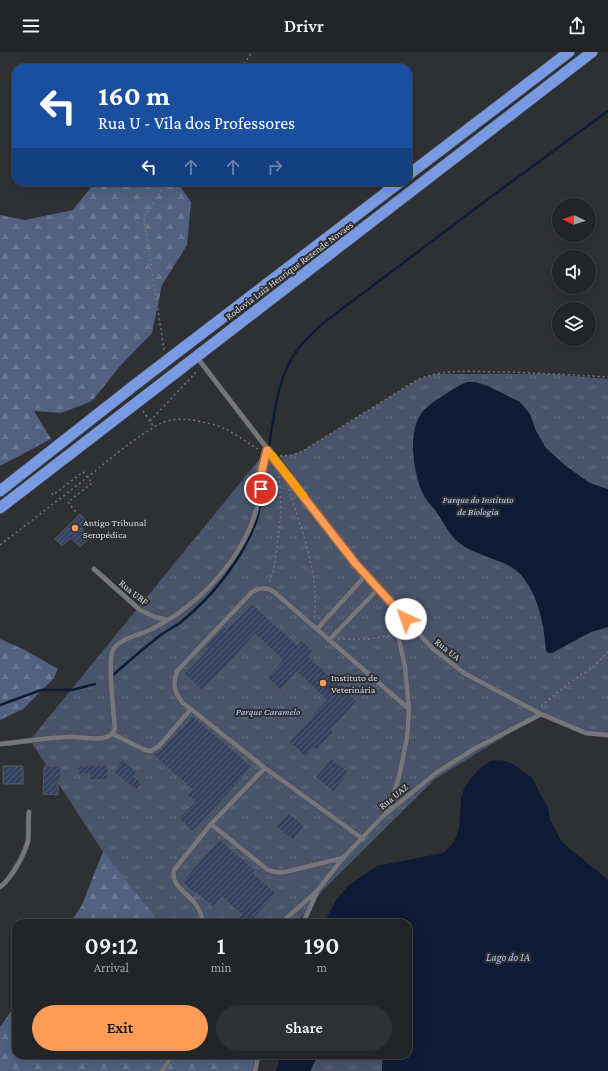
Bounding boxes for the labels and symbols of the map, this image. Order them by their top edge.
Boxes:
north arrow [552,198,596,242]
street label: Rodovia Luiz Henrique Rezende Novaes [223,219,355,322]
pin [244,472,278,506]
park label: Parque do Instituto de Biologia [443,494,513,517]
place label: Antigo Tribunal Seropédica [83,517,147,540]
marker: Antigo Tribunal Seropédica [70,523,80,533]
street label: Rua UBF [117,577,150,607]
position arrow [385,598,427,640]
street label: Rua UA [433,636,463,663]
place label: Instituto de Veterinária [331,672,378,695]
marker: Instituto de Veterinária [318,678,328,688]
park label: Parque Caramelo [236,706,300,717]
street label: Rua UAZ [376,781,410,811]
water label: Lago do IA [486,951,530,964]

